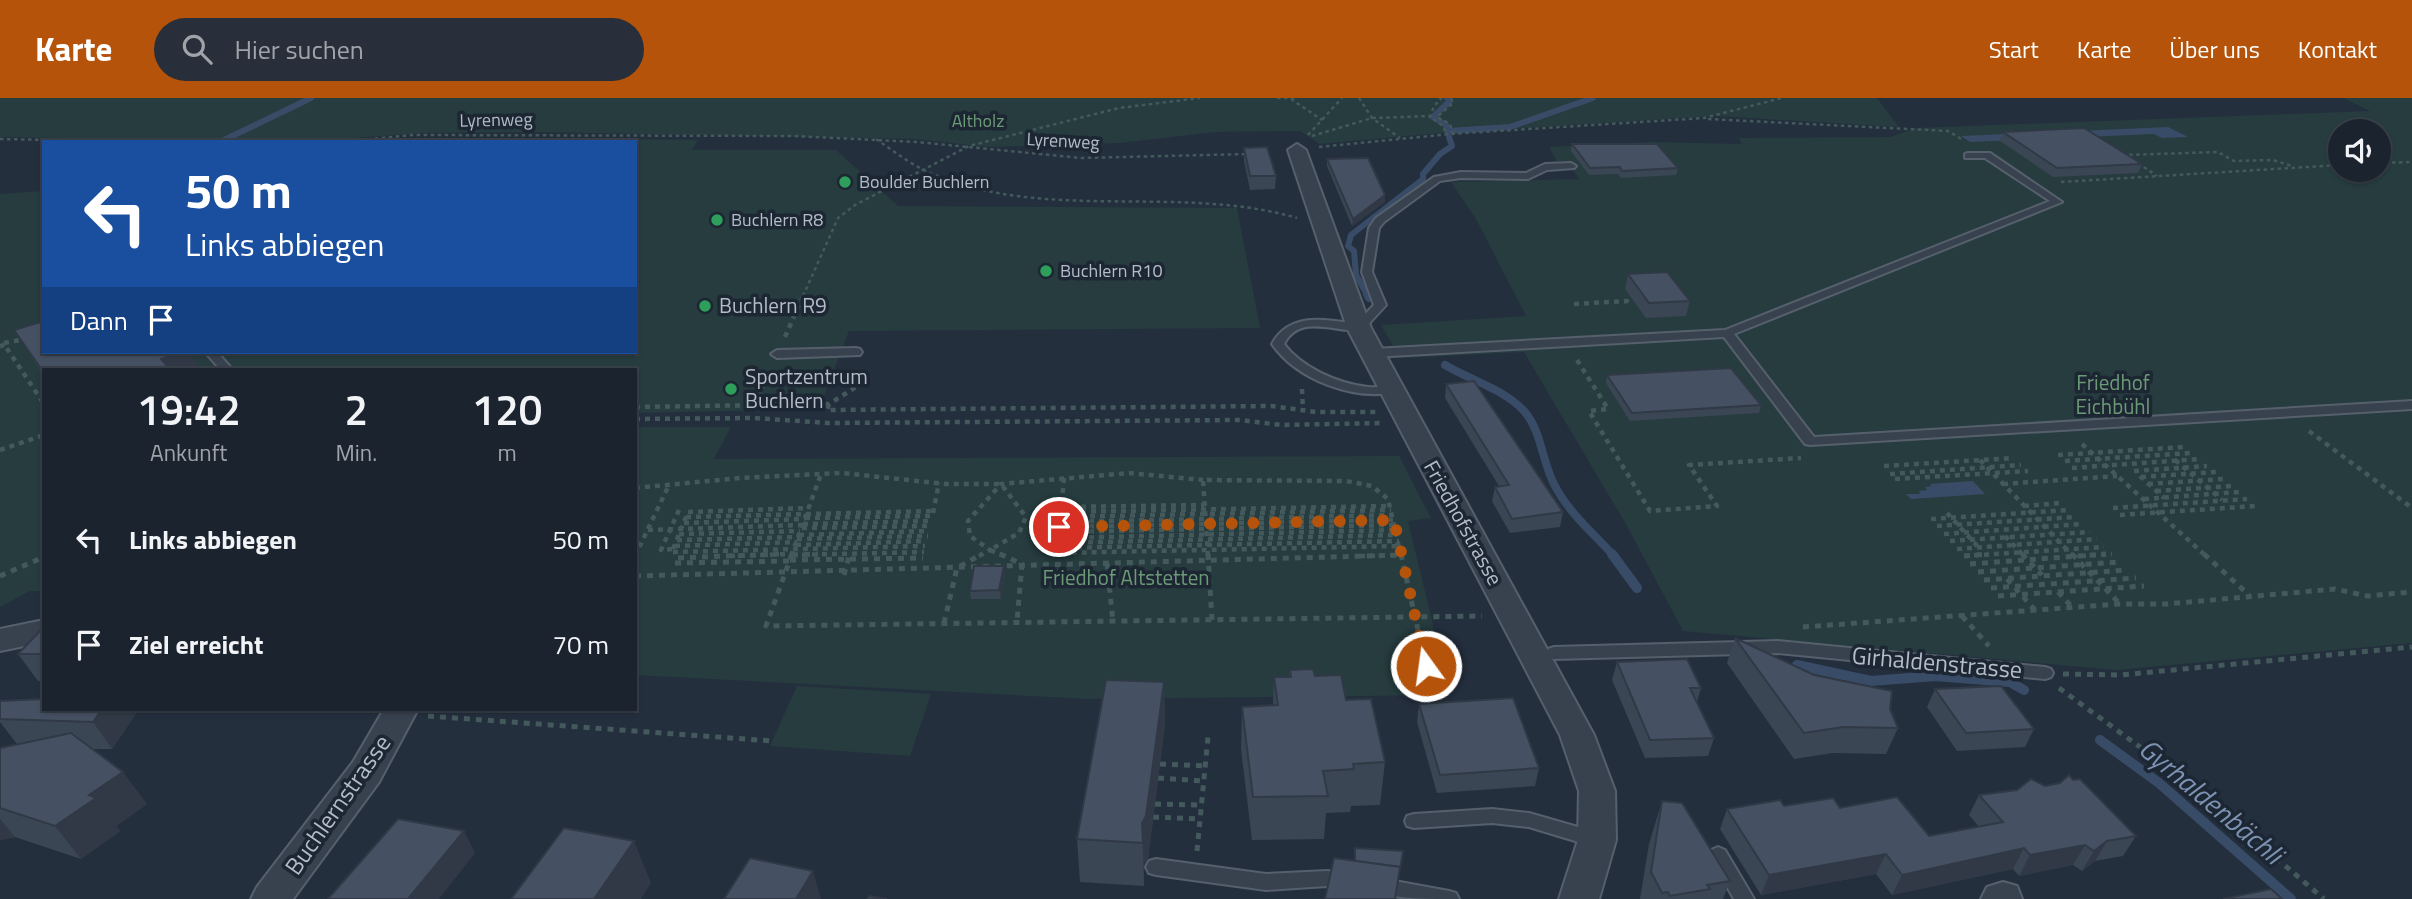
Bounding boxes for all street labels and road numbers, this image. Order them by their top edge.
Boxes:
street label: Lyrenweg [459,105,533,134]
street label: Lyrenweg [1026,125,1100,156]
street label: Friedhofstrasse [1416,454,1511,591]
street label: Girhaldenstrasse [1850,637,2024,687]
street label: Buchlernstrasse [275,727,399,882]

